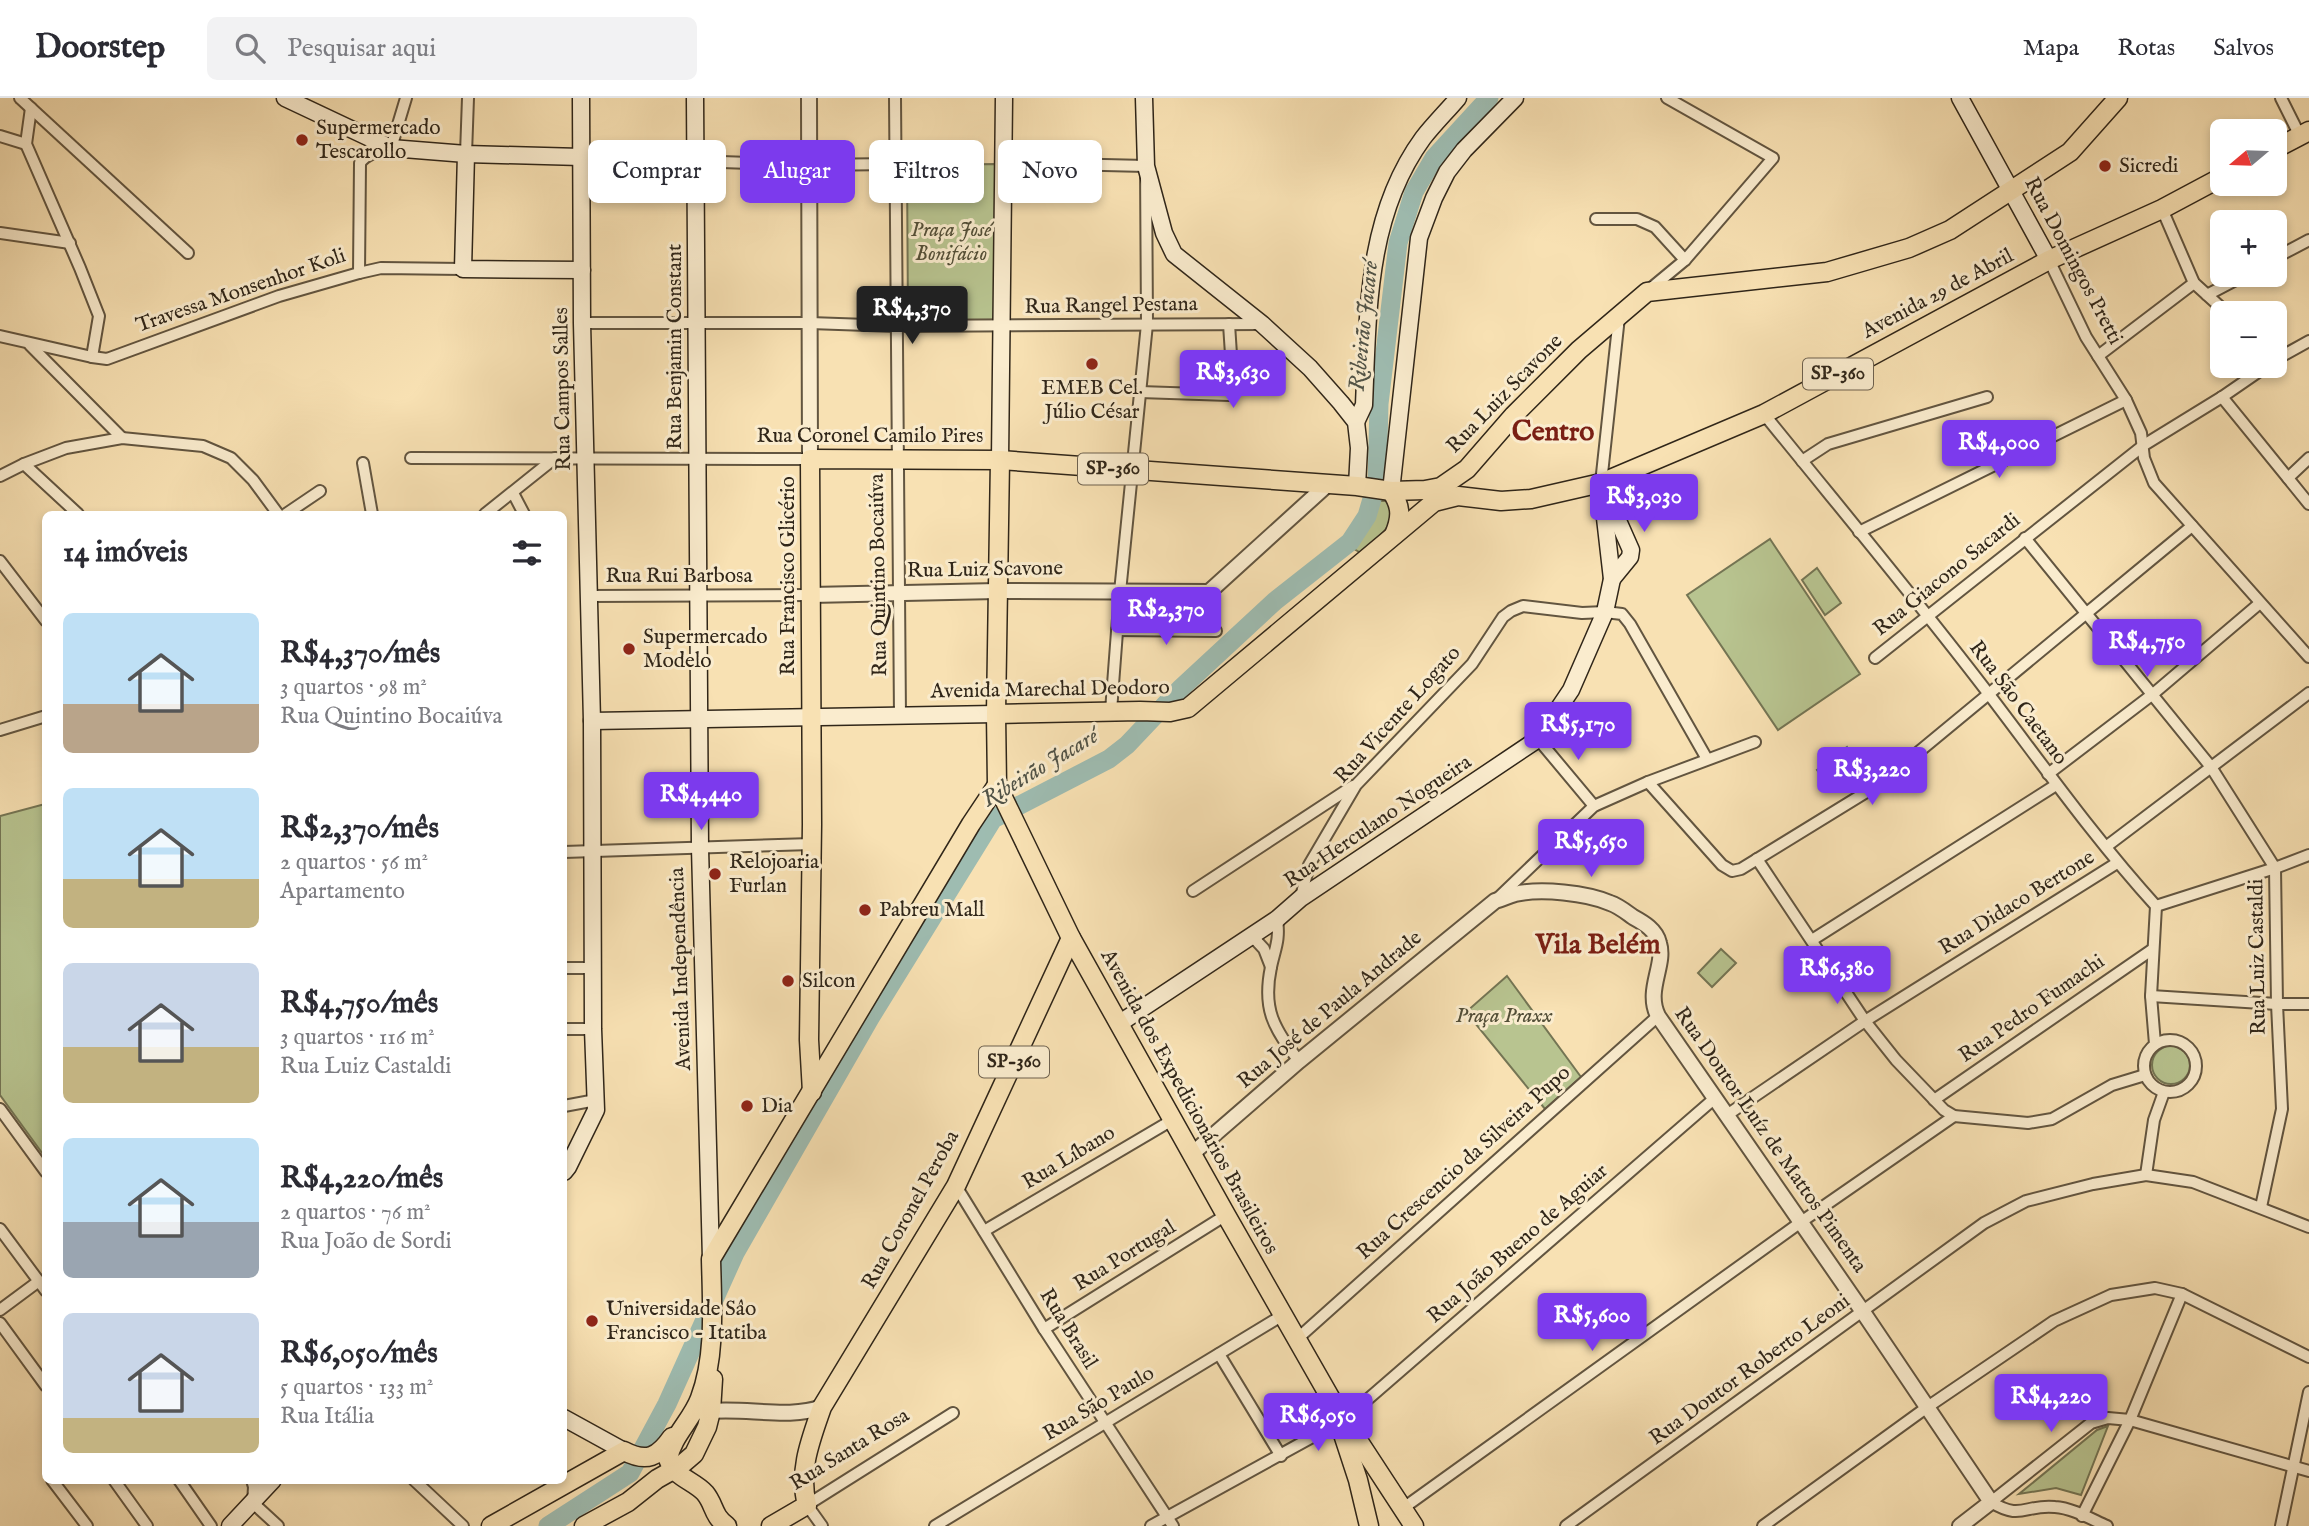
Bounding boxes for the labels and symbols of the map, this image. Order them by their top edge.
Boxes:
place label: Supermercado Tescarollo [316,115,441,166]
north arrow [2210,119,2287,196]
marker: Supermercado Tescarollo [294,132,310,148]
place label: Sicredi [2119,153,2178,180]
marker: Sicredi [2097,158,2113,174]
street label: Rua Domingos Pretti [2017,173,2129,349]
park label: Praça José Bonifácio [911,217,994,268]
street label: Travessa Monsenhor Koli [133,242,349,340]
street label: Avenida 29 de Abril [1857,243,2019,346]
street label: Rua Benjamin Constant [662,244,689,450]
water label: Ribeirão Jacaré [1343,256,1386,393]
pin: R$4,370 [847,286,977,346]
street label: Rua Rangel Pestana [1024,291,1199,321]
street label: Rua Campos Salles [548,307,578,471]
street label: Rua Luiz Scavone [1441,328,1569,459]
pin: R$3,630 [1168,350,1298,410]
marker: EMEB Cel. Júlio César [1084,356,1100,372]
road number: SP-360 [1803,358,1873,390]
place label: EMEB Cel. Júlio César [1041,375,1143,426]
district label: Centro [1512,415,1594,450]
pin: R$4,000 [1934,420,2064,480]
street label: Rua Coronel Camilo Pires [757,423,983,450]
road number: SP-360 [1078,454,1148,484]
street label: Rua Quintino Bocaiúva [864,472,894,677]
pin: R$3,030 [1579,474,1709,534]
street label: Rua Francisco Glicério [775,476,802,676]
street label: Rua Giacono Sacardi [1868,507,2026,643]
street label: Rua Luiz Scavone [907,555,1064,585]
street label: Rua Rui Barbosa [605,563,753,590]
pin: R$2,370 [1101,588,1231,647]
pin: R$4,750 [2082,620,2212,679]
place label: Supermercado Modelo [643,624,768,675]
street label: Rua São Caetano [1962,636,2074,770]
street label: Rua Vicente Logato [1329,640,1467,790]
marker: Supermercado Modelo [621,641,637,657]
street label: Avenida Marechal Deodoro [929,674,1170,706]
pin: R$5,170 [1513,702,1643,762]
water label: Ribeirão Jacaré [976,720,1106,814]
pin: R$3,220 [1807,748,1937,807]
street label: Rua Herculano Nogueira [1279,749,1478,895]
pin: R$4,440 [636,772,766,832]
pin: R$5,650 [1526,820,1656,879]
street label: Rua Didaco Bertone [1934,844,2100,962]
place label: Relojoaria Furlan [729,849,820,900]
street label: Avenida Independência [664,866,698,1072]
marker: Relojoaria Furlan [707,866,723,882]
street label: Rua Luiz Castaldi [2243,879,2273,1035]
place label: Pabreu Mall [879,897,985,924]
marker: Pabreu Mall [857,902,873,918]
street label: Rua José de Paula Andrade [1232,925,1428,1095]
district label: Vila Belém [1534,928,1661,963]
street label: Avenida dos Expedicionários Brasileiros [1093,944,1284,1259]
pin: R$6,380 [1772,946,1902,1006]
street label: Rua Pedro Fumachi [1954,949,2110,1069]
place label: Silcon [802,968,856,995]
marker: Silcon [780,973,796,989]
street label: Rua Doutor Luíz de Mattos Pimenta [1668,1002,1873,1279]
park label: Praça Praxx [1456,1003,1553,1030]
road number: SP-360 [979,1046,1049,1078]
street label: Rua Crescencio da Silveira Pupo [1351,1060,1577,1266]
place label: Dia [761,1093,793,1120]
marker: Dia [739,1098,755,1114]
street label: Rua Líbano [1018,1120,1120,1196]
street label: Rua Coronel Peroba [856,1125,966,1294]
street label: Rua João Bueno de Aguiar [1422,1158,1614,1330]
street label: Rua Portugal [1069,1214,1181,1298]
street label: Rua Brasil [1033,1284,1103,1374]
street label: Rua Doutor Roberto Leoni [1644,1288,1856,1452]
pin: R$5,600 [1527,1294,1657,1353]
place label: Universidade Sâo Francisco - Itatiba [606,1296,767,1347]
marker: Universidade Sâo Francisco - Itatiba [584,1313,600,1329]
street label: Rua São Paulo [1038,1360,1160,1448]
pin: R$4,220 [1986,1374,2116,1434]
pin: R$6,050 [1253,1394,1383,1453]
street label: Rua Santa Rosa [785,1402,916,1497]

